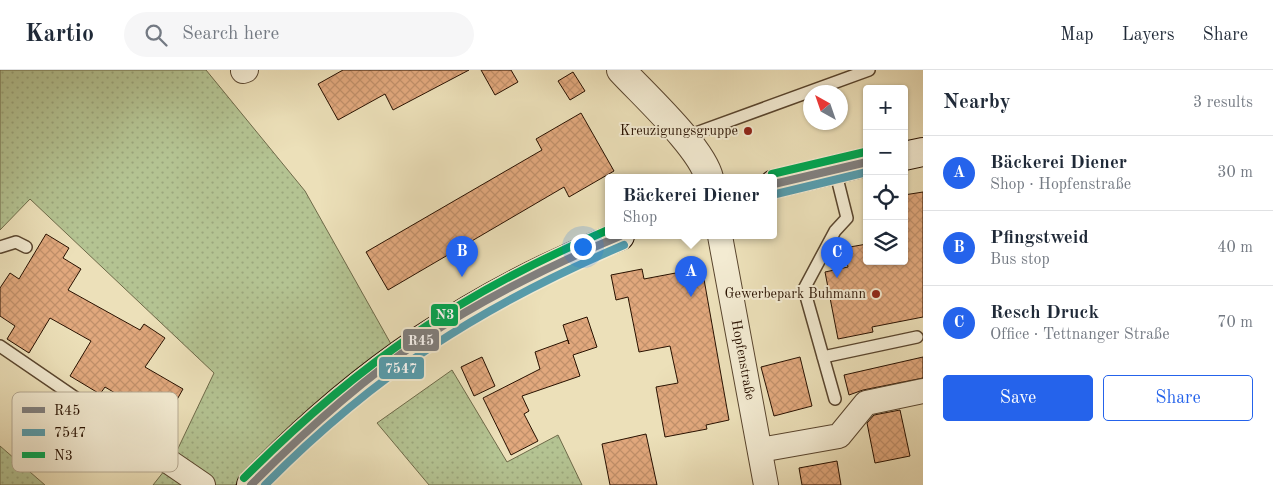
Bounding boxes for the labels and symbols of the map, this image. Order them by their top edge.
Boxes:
north arrow [803,85,848,130]
place label: Kreuzigungsgruppe [620,124,738,138]
marker: Kreuzigungsgruppe [742,125,754,137]
your location [570,234,596,260]
pin: B [446,236,478,277]
pin: C [821,237,853,278]
pin: A [675,256,707,297]
place label: Gewerbepark Buhmann [724,287,866,301]
marker: Gewerbepark Buhmann [870,288,882,300]
line badge: N3 [430,303,459,327]
text: N3 [436,308,454,322]
street label: Hopfenstraße [729,319,757,401]
line badge: R45 [402,328,440,352]
text: R45 [408,334,434,348]
line badge: 7547 [378,356,425,380]
text: 7547 [385,362,417,376]
legend [12,392,178,472]
text: R45 [54,404,80,418]
text: 7547 [54,426,86,440]
text: N3 [54,449,73,463]

